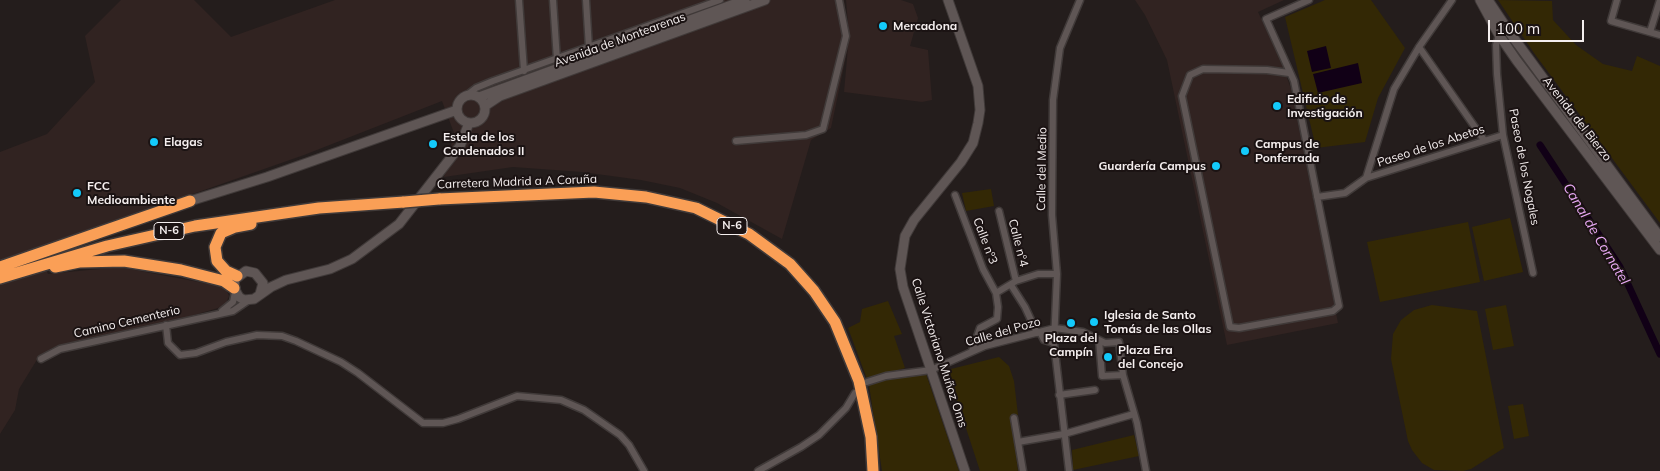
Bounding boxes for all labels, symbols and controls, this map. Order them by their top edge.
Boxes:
street label: Avenida de Montearenas [552,10,688,70]
scale bar [1490,10,1586,42]
place label: Mercadona [893,19,957,33]
text: 100 m [1496,19,1540,38]
marker: Mercadona [877,20,889,32]
street label: Avenida del Bierzo [1540,74,1614,164]
place label: Edificio de Investigación [1287,92,1363,120]
marker: Edificio de Investigación [1271,100,1283,112]
street label: Paseo de los Nogales [1506,108,1542,226]
street label: Paseo de los Abetos [1375,122,1487,170]
street label: Calle del Medio [1034,127,1050,211]
place label: Estela de los Condenados II [443,130,524,158]
place label: Elagas [164,135,203,149]
marker: Elagas [148,136,160,148]
place label: Campus de Ponferrada [1255,137,1320,165]
marker: Estela de los Condenados II [427,138,439,150]
marker: Campus de Ponferrada [1239,145,1251,157]
place label: Guardería Campus [1098,159,1206,173]
marker: Guardería Campus [1210,160,1222,172]
street label: Carretera Madrid a A Coruña [437,172,597,192]
place label: FCC Medioambiente [87,179,175,207]
water label: Canal de Cornatel [1559,180,1633,288]
marker: FCC Medioambiente [71,187,83,199]
street label: Calle nº3 [970,216,1000,266]
road number: N-6 [717,218,747,235]
street label: Calle nº4 [1005,218,1031,268]
road number: N-6 [154,222,184,240]
street label: Calle Victoriano Muñoz Oms [908,276,970,430]
street label: Camino Cementerio [72,303,182,341]
place label: Iglesia de Santo Tomás de las Ollas [1104,308,1211,336]
street label: Calle del Pozo [964,314,1042,350]
marker: Iglesia de Santo Tomás de las Ollas [1088,316,1100,328]
marker: Plaza del Campín [1065,317,1077,329]
place label: Plaza del Campín [1045,331,1097,359]
place label: Plaza Era del Concejo [1118,343,1183,371]
marker: Plaza Era del Concejo [1102,351,1114,363]

